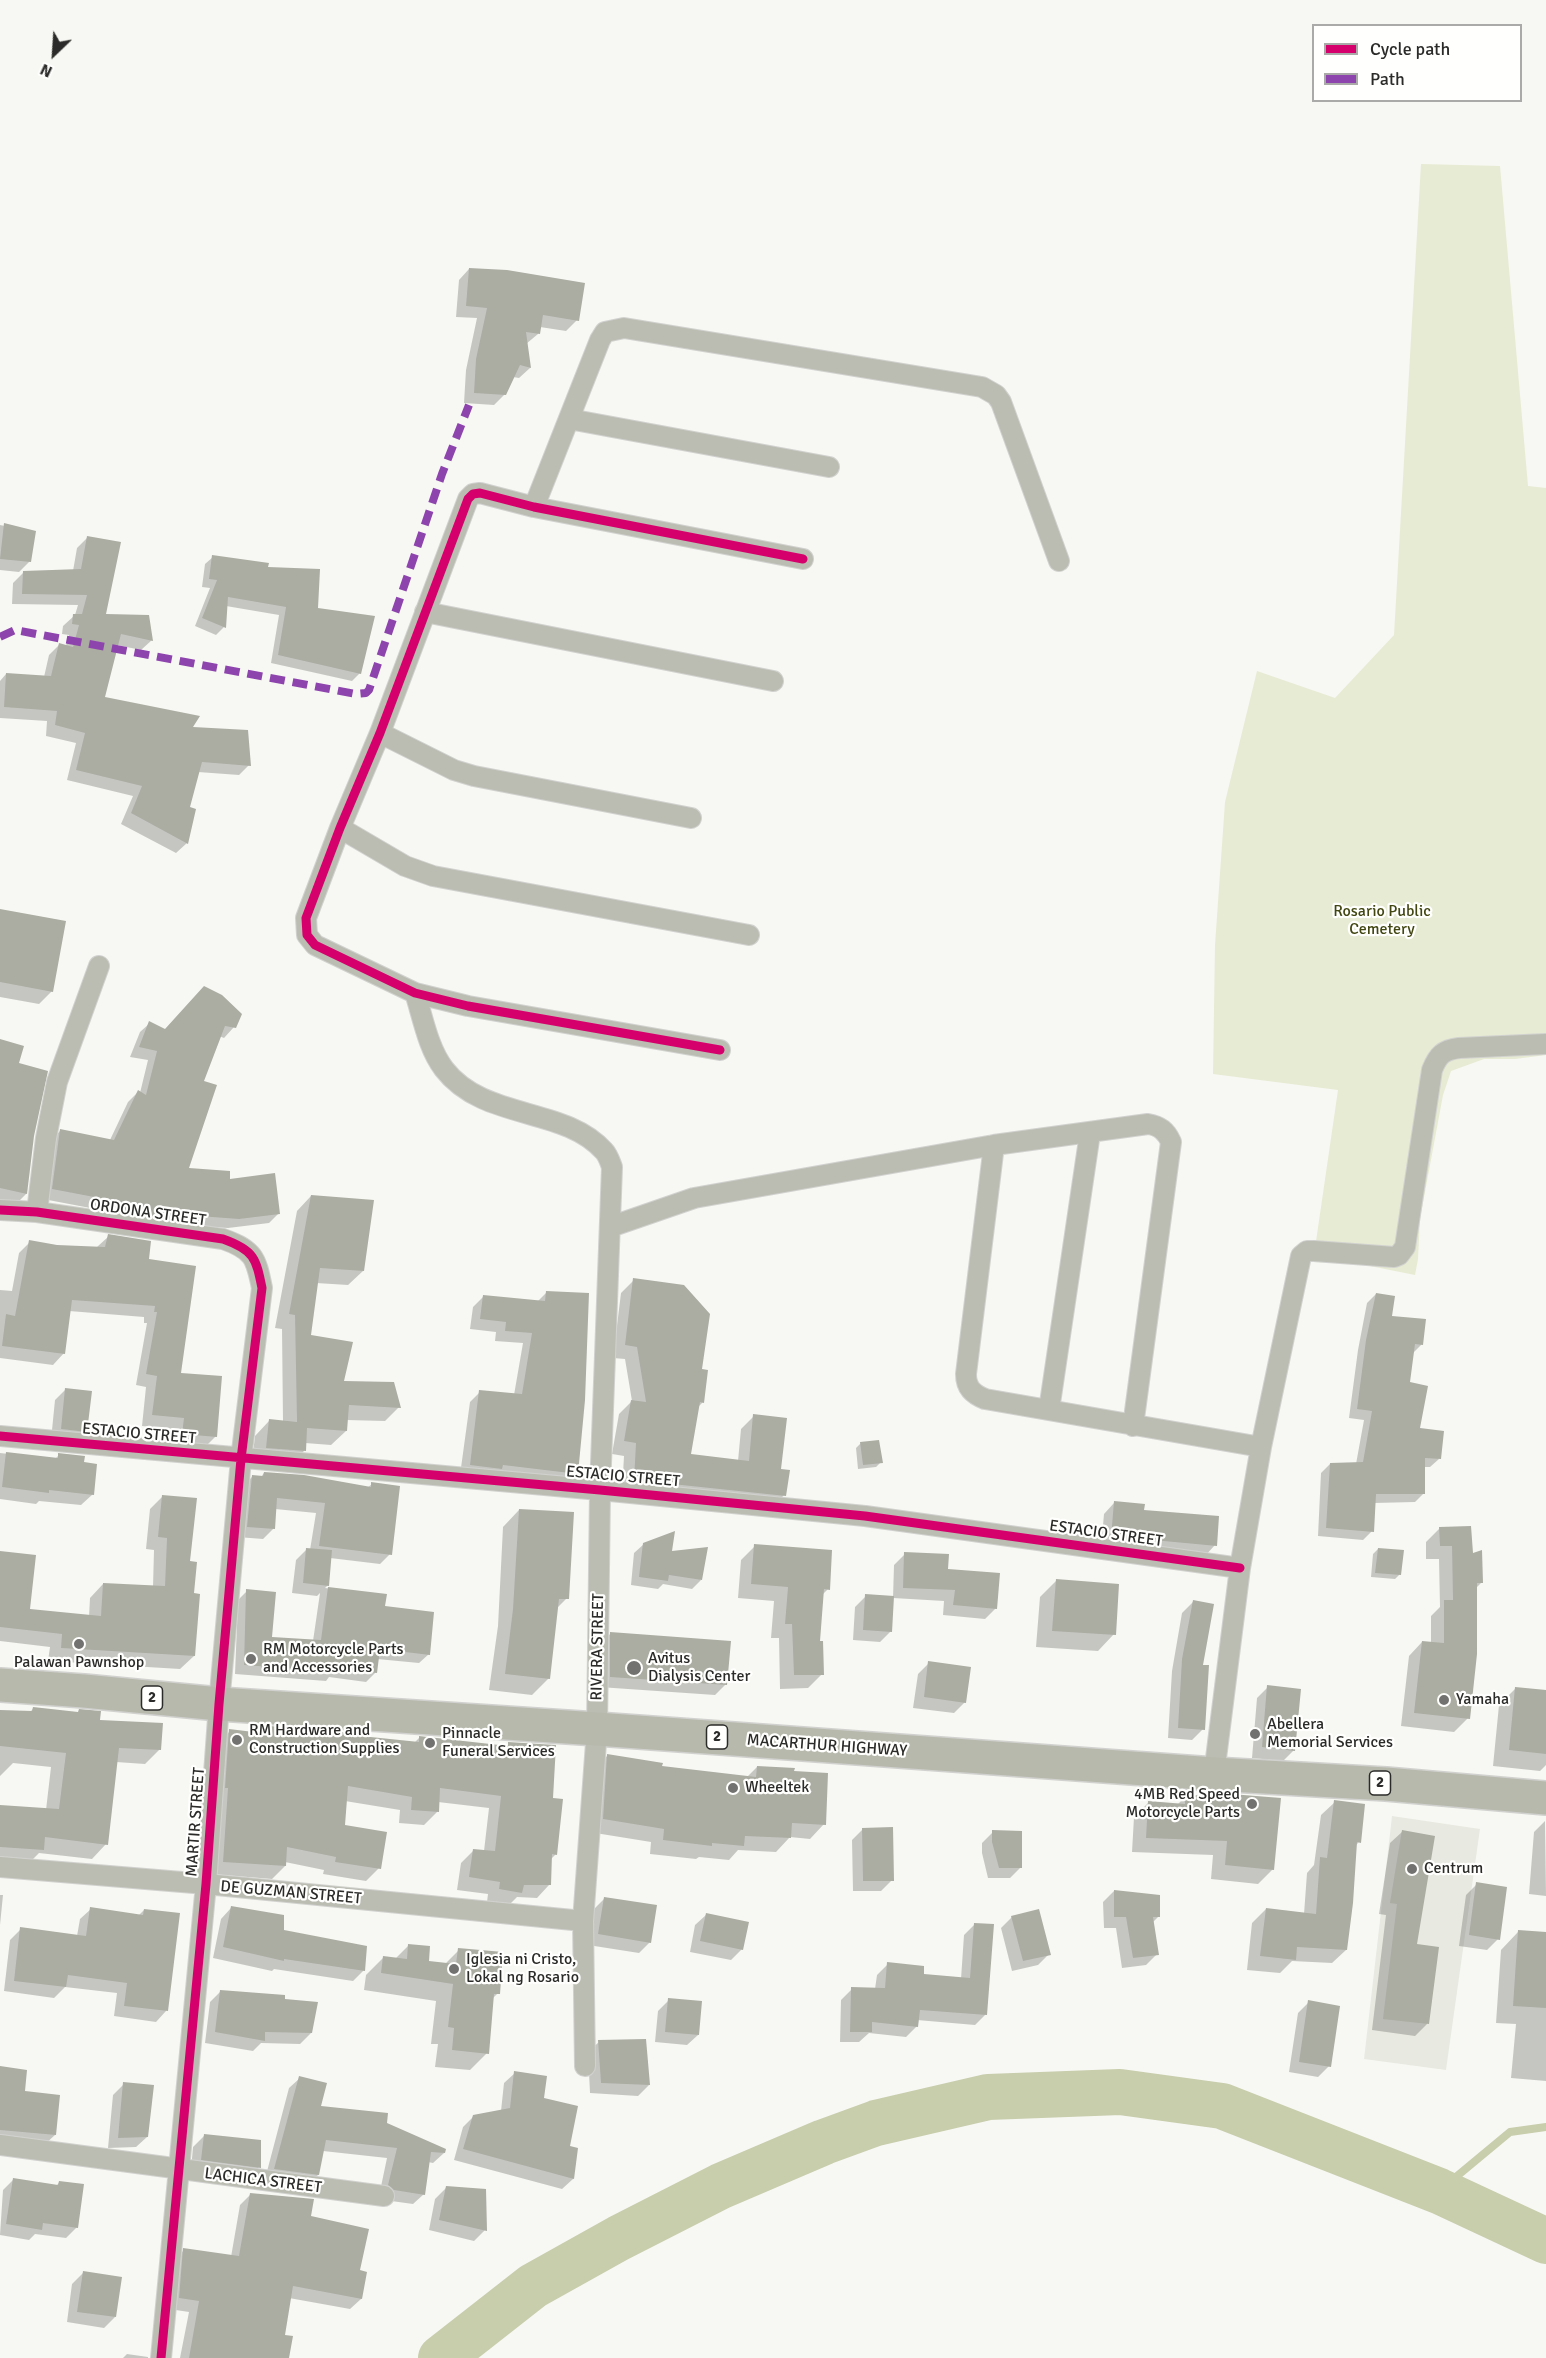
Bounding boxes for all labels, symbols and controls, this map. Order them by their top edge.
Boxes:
north arrow [24,24,84,84]
legend [1312,24,1522,102]
text: Cycle path [1370,38,1450,60]
text: N [37,59,56,82]
text: Path [1370,68,1405,90]
park label: Rosario Public Cemetery [1333,902,1431,940]
street label: ORDONA STREET [89,1195,207,1231]
street label: ESTACIO STREET [81,1419,197,1449]
street label: ESTACIO STREET [565,1462,681,1492]
street label: ESTACIO STREET [1048,1517,1164,1551]
street label: RIVERA STREET [587,1593,609,1701]
marker: Palawan Pawnshop [72,1637,86,1651]
place label: RM Motorcycle Parts and Accessories [263,1640,404,1678]
place label: Avitus Dialysis Center [648,1649,750,1687]
marker: RM Motorcycle Parts and Accessories [244,1652,258,1666]
place label: Palawan Pawnshop [14,1653,144,1673]
marker: Avitus Dialysis Center [625,1659,643,1677]
road number: 2 [142,1686,162,1710]
place label: Yamaha [1456,1690,1509,1710]
marker: Yamaha [1437,1693,1451,1707]
place label: Abellera Memorial Services [1267,1715,1393,1753]
place label: RM Hardware and Construction Supplies [249,1721,400,1759]
place label: Pinnacle Funeral Services [442,1724,555,1762]
road number: 2 [706,1725,728,1749]
marker: Abellera Memorial Services [1248,1727,1262,1741]
street label: MACARTHUR HIGHWAY [746,1731,908,1761]
marker: RM Hardware and Construction Supplies [230,1733,244,1747]
marker: Pinnacle Funeral Services [423,1736,437,1750]
street label: MARTIR STREET [183,1767,209,1877]
road number: 2 [1370,1771,1390,1795]
place label: Wheeltek [745,1778,809,1798]
marker: Wheeltek [726,1781,740,1795]
place label: 4MB Red Speed Motorcycle Parts [1125,1785,1240,1823]
marker: 4MB Red Speed Motorcycle Parts [1245,1797,1259,1811]
place label: Centrum [1424,1859,1483,1879]
marker: Centrum [1405,1862,1419,1876]
street label: DE GUZMAN STREET [220,1877,362,1909]
place label: Iglesia ni Cristo, Lokal ng Rosario [466,1950,579,1988]
marker: Iglesia ni Cristo, Lokal ng Rosario [447,1962,461,1976]
street label: LACHICA STREET [203,2164,323,2198]

